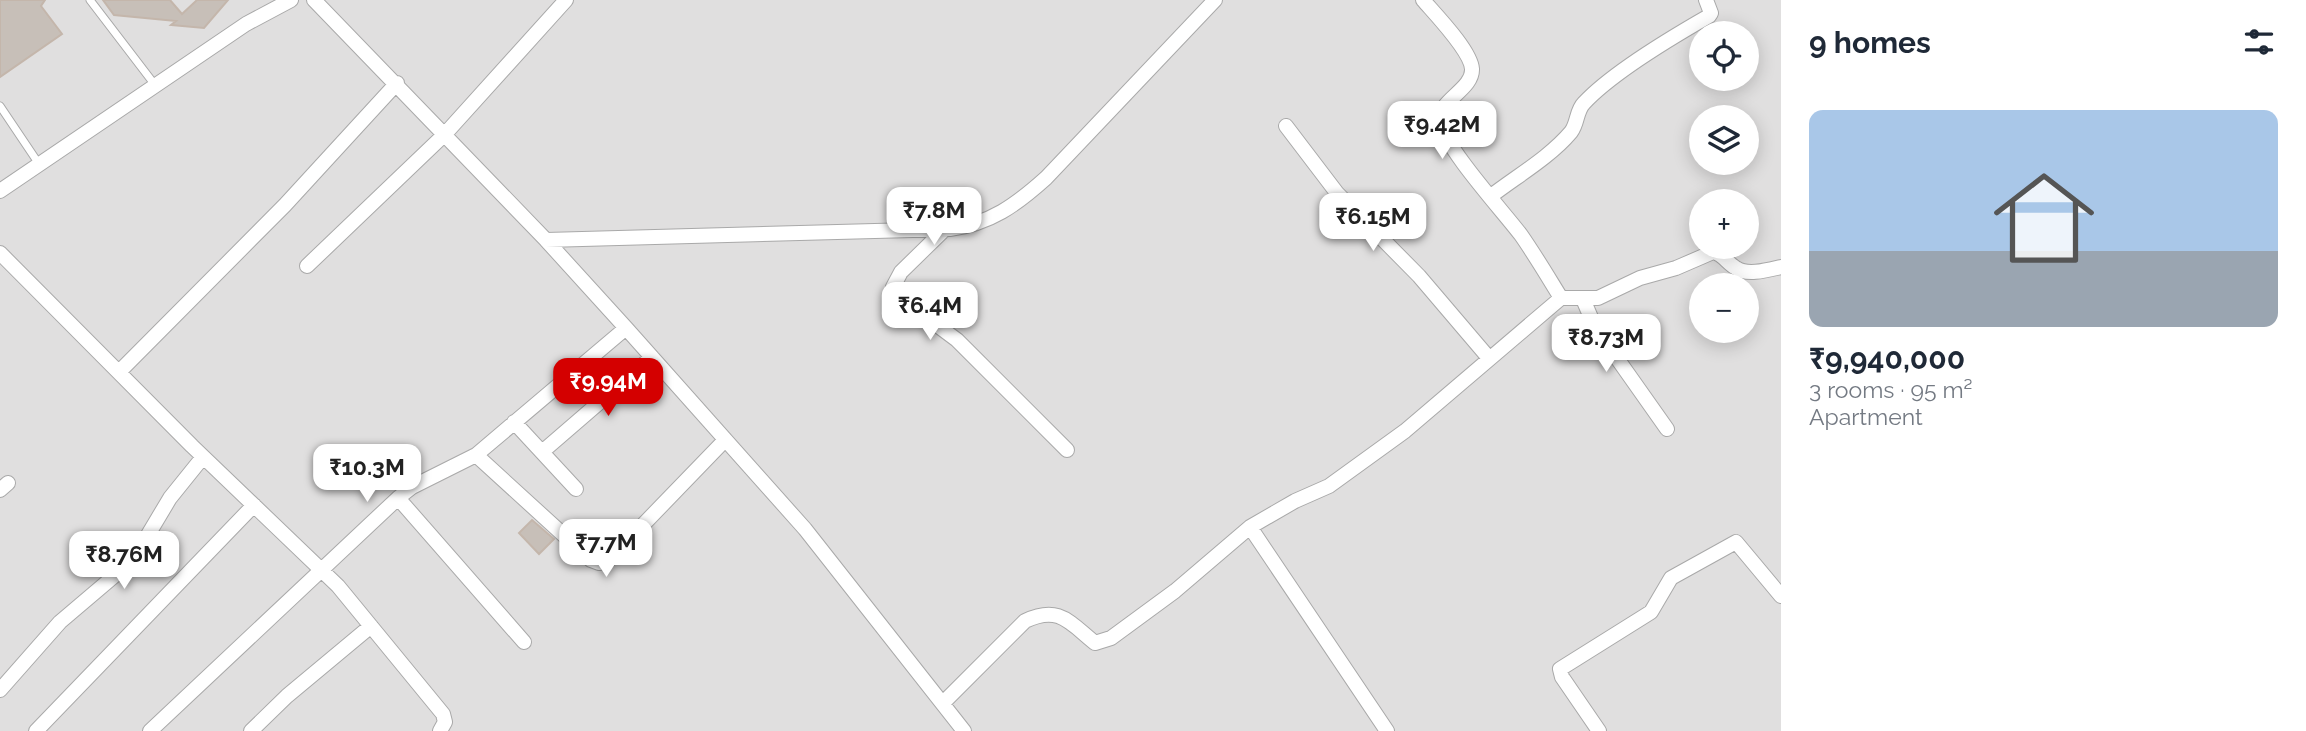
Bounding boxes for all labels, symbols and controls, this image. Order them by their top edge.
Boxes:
map controls [1689,21,1759,343]
button: locate [1689,21,1759,91]
icon: filters [2240,23,2278,61]
text: 9 homes [1809,25,1931,60]
pin: ₹9.42M [1385,102,1499,161]
button: layers [1689,105,1759,175]
text: ₹9.42M [1403,110,1481,137]
icon: home [1981,155,2107,281]
pin: ₹7.8M [885,188,983,247]
button: + [1689,189,1759,259]
pin: ₹6.15M [1316,194,1430,253]
text: ₹7.8M [903,196,965,223]
text: ₹6.15M [1335,202,1411,229]
button: − [1689,273,1759,343]
pin: ₹6.4M [881,282,979,342]
text: ₹6.4M [898,291,962,318]
pin: ₹8.73M [1549,314,1663,374]
text: ₹8.73M [1568,323,1644,350]
text: ₹9,940,000 [1809,341,1965,376]
pin: ₹9.94M [551,358,665,418]
text: ₹9.94M [569,367,647,394]
text: 3 rooms · 95 m² [1809,376,1972,403]
text: Apartment [1809,403,1923,430]
pin: ₹10.3M [310,444,424,504]
text: ₹10.3M [329,453,405,480]
pin: ₹7.7M [557,520,655,579]
text: ₹7.7M [575,528,637,555]
pin: ₹8.76M [67,532,181,591]
text: ₹8.76M [85,540,163,567]

